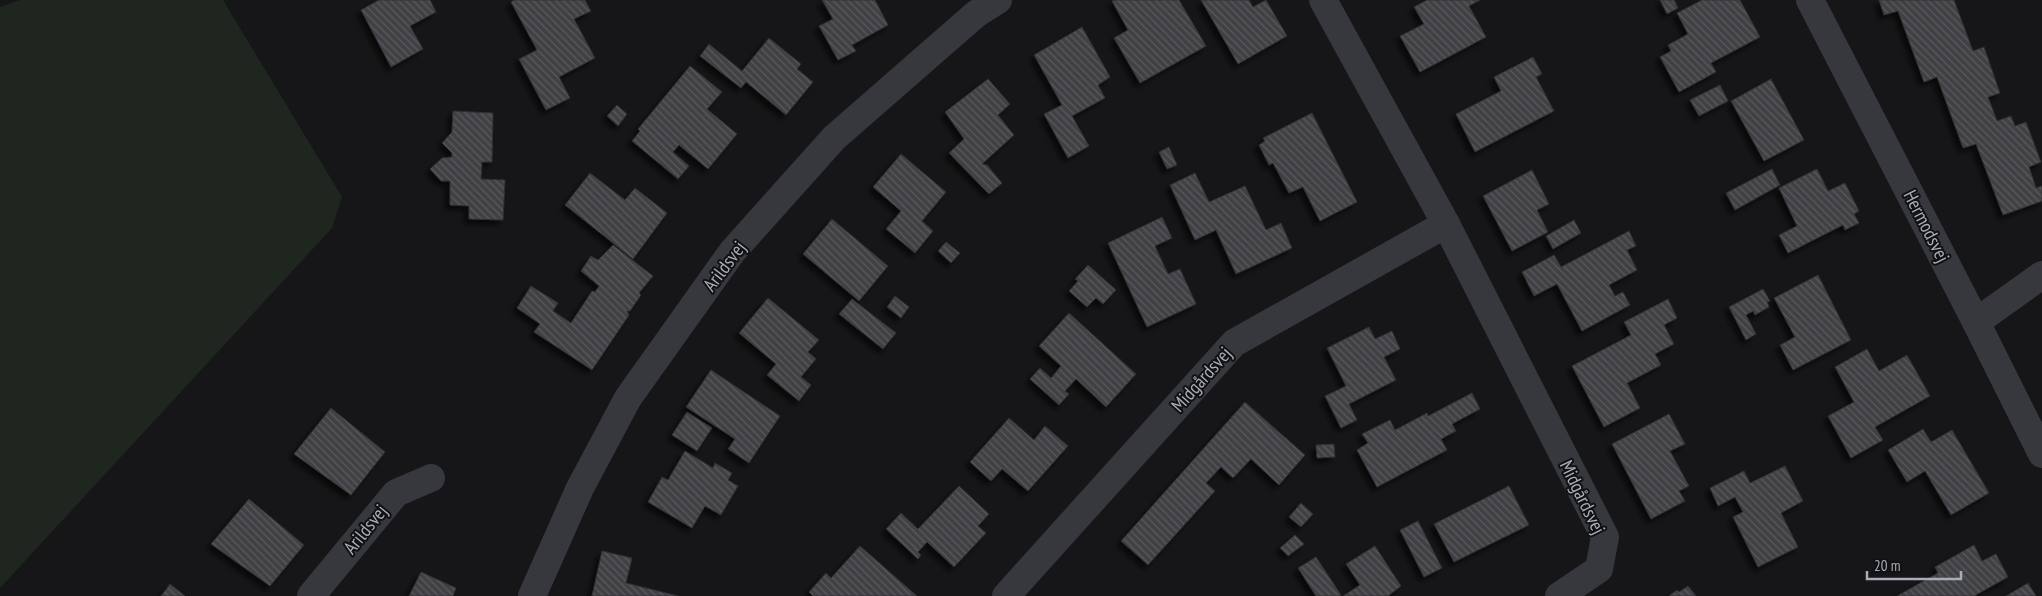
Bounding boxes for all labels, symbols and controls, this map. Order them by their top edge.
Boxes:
street label: Hermodsvej [1899,186,1955,266]
street label: Arildsvej [697,236,751,296]
street label: Midgårdsvej [1166,341,1236,417]
street label: Midgårdsvej [1555,456,1611,538]
street label: Arildsvej [338,499,392,559]
scale bar [1867,548,1961,580]
text: 20 m [1874,556,1900,575]

